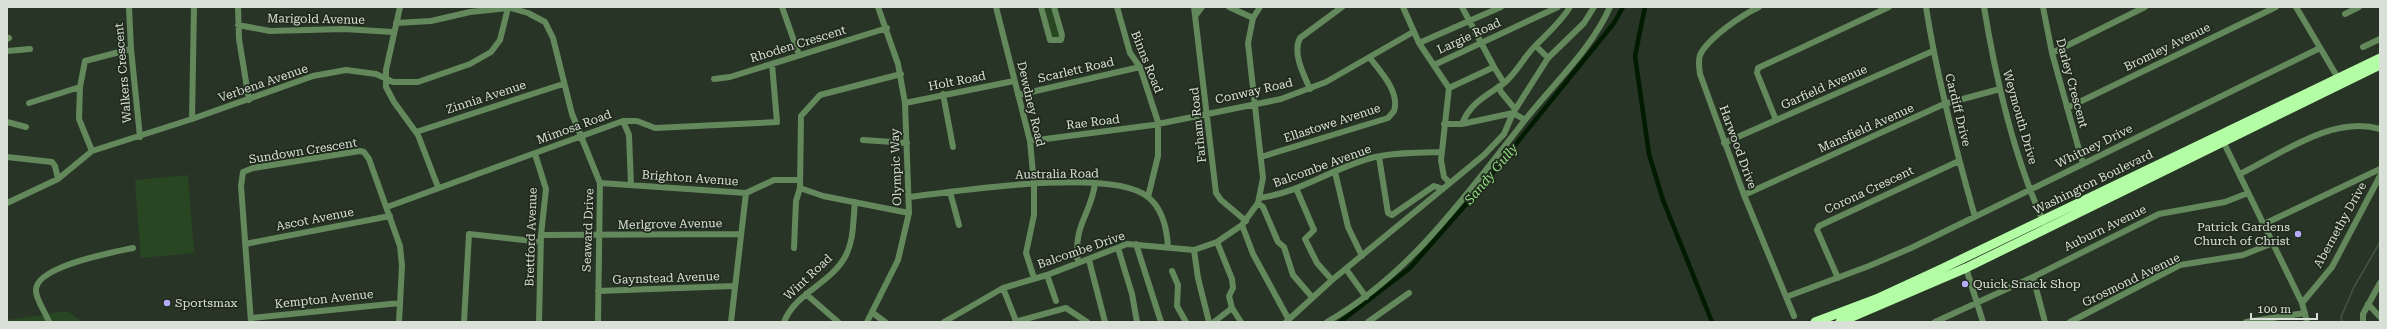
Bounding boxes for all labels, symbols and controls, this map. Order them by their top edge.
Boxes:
street label: Marigold Avenue [267,11,365,27]
street label: Largie Road [1435,15,1503,57]
street label: Bromley Avenue [2122,20,2213,74]
street label: Walkers Crescent [112,22,134,124]
street label: Rhoden Crescent [748,23,848,65]
street label: Binns Road [1128,29,1166,95]
street label: Darley Crescent [2053,37,2091,130]
street label: Scarlett Road [1037,54,1116,86]
street label: Dewdney Road [1014,60,1048,148]
street label: Verbena Avenue [216,61,310,105]
street label: Garfield Avenue [1779,62,1870,112]
street label: Weymouth Drive [2000,68,2040,166]
street label: Holt Road [927,69,987,93]
street label: Cardiff Drive [1942,72,1974,148]
street label: Conway Road [1214,75,1294,107]
street label: Zinnia Avenue [444,77,528,117]
street label: Farham Road [1187,86,1209,163]
street label: Mansfield Avenue [1816,100,1916,155]
street label: Ellastowe Avenue [1282,101,1383,145]
street label: Harwood Drive [1716,103,1760,191]
street label: Mimosa Road [535,107,613,147]
street label: Rae Road [1065,112,1121,132]
street label: Whitney Drive [2053,121,2135,171]
street label: Olympic Way [888,127,904,206]
street label: Sundown Crescent [248,135,359,166]
water label: Sandy Gully [1461,140,1521,208]
street label: Balcombe Avenue [1271,142,1373,190]
street label: Washington Boulevard [2031,147,2155,217]
street label: Corona Crescent [1822,163,1916,217]
street label: Australia Road [1015,166,1099,182]
street label: Brighton Avenue [641,168,739,188]
street label: Abernethy Drive [2311,179,2370,270]
street label: Brettford Avenue [522,187,540,287]
street label: Seaward Drive [580,188,596,272]
street label: Auburn Avenue [2062,202,2149,254]
street label: Ascot Avenue [275,205,355,233]
street label: Merlgrove Avenue [618,216,723,232]
place label: Patrick Gardens Church of Christ [2194,220,2291,248]
street label: Balcombe Drive [1035,228,1127,272]
marker: Patrick Gardens Church of Christ [2293,229,2303,239]
street label: Grosmond Avenue [2080,250,2183,310]
street label: Wint Road [781,251,835,303]
street label: Gaynstead Avenue [612,269,720,287]
place label: Quick Snack Shop [1973,277,2081,291]
marker: Quick Snack Shop [1960,279,1970,289]
street label: Kempton Avenue [274,287,375,311]
scale bar [2251,295,2317,321]
place label: Sportsmax [175,296,238,310]
marker: Sportsmax [162,298,172,308]
text: 100 m [2257,302,2291,316]

